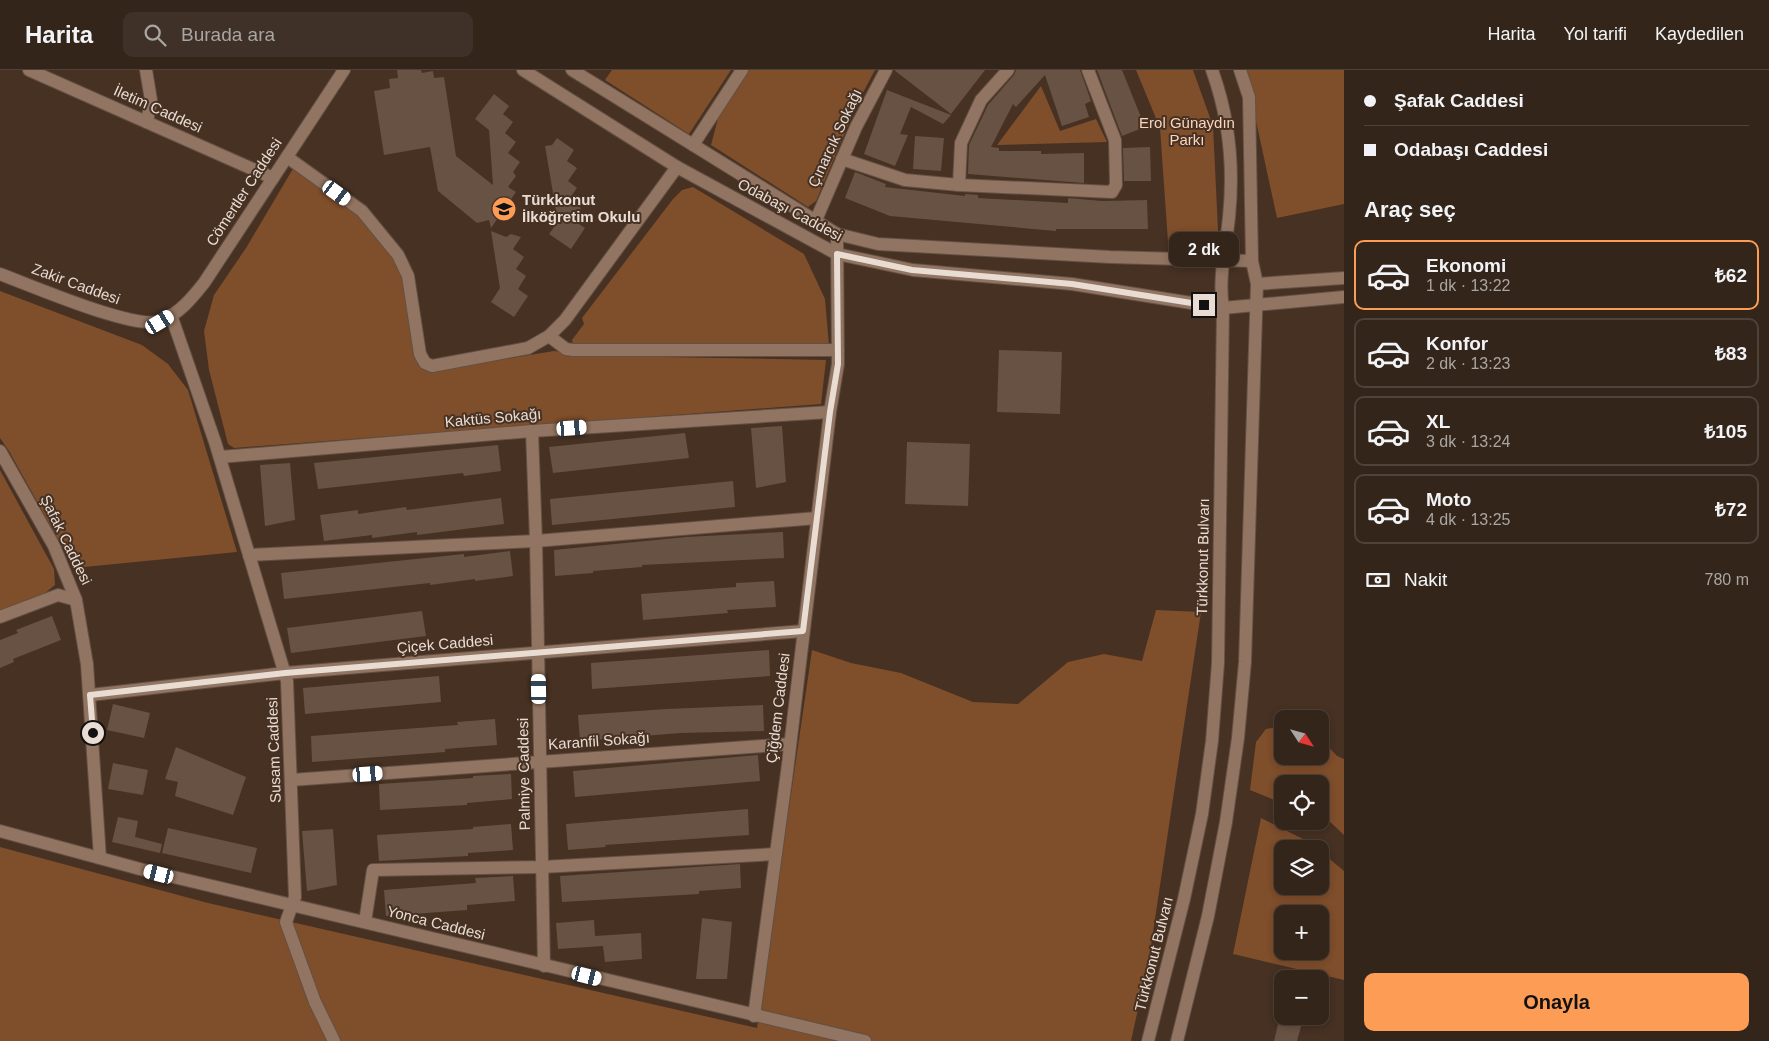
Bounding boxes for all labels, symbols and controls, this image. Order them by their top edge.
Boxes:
search box [123,12,473,57]
text: Harita [25,21,93,48]
icon: search [141,21,169,49]
text: Burada ara [181,24,275,45]
text: Harita [1488,24,1536,44]
text: Yol tarifi [1564,24,1627,44]
text: Kaydedilen [1655,24,1744,44]
street label: İletim Caddesi [111,81,205,136]
street label: Çınarcık Sokağı [804,86,865,190]
text: Şafak Caddesi [1394,90,1524,111]
park label: Erol Günaydın Parkı [1139,114,1235,148]
street label: Cömertler Caddesi [202,135,285,249]
text: Odabaşı Caddesi [1394,139,1548,160]
street label: Odabaşı Caddesi [735,175,845,244]
car [320,178,353,208]
place label: Türkkonut İlköğretim Okulu [522,191,640,225]
school or university icon: Türkkonut İlköğretim Okulu [491,196,517,222]
text: Araç seç [1364,197,1456,222]
callout: 2 dk [1169,232,1239,268]
text: 2 dk [1188,241,1220,258]
icon: car [1366,253,1411,298]
text: Ekonomi [1426,255,1506,276]
street label: Zakir Caddesi [30,260,123,307]
text: ₺62 [1715,265,1747,286]
text: 1 dk · 13:22 [1426,277,1511,294]
route end [1193,294,1215,316]
car [143,308,176,336]
icon: car [1366,331,1411,376]
text: Konfor [1426,333,1488,354]
text: ₺83 [1715,343,1747,364]
text: 2 dk · 13:23 [1426,355,1511,372]
street label: Kaktüs Sokağı [444,405,542,430]
icon: car [1366,409,1411,454]
text: XL [1426,411,1450,432]
car [556,419,587,437]
text: ₺105 [1704,421,1747,442]
text: 3 dk · 13:24 [1426,433,1511,450]
icon: car [1366,487,1411,532]
text: Moto [1426,489,1471,510]
street label: Şafak Caddesi [37,492,95,587]
street label: Türkkonut Bulvarı [1193,498,1212,616]
text: ₺72 [1715,499,1747,520]
text: 4 dk · 13:25 [1426,511,1511,528]
icon: cash [1364,566,1392,594]
text: Nakit [1404,569,1447,590]
text: 780 m [1705,571,1749,588]
street label: Çiçek Caddesi [396,631,494,656]
street label: Çiğdem Caddesi [762,652,793,764]
car [531,674,546,704]
street label: Susam Caddesi [263,697,284,803]
north arrow [1274,710,1329,765]
map controls [1274,710,1329,1025]
street label: Palmiye Caddesi [514,718,533,830]
route start [82,722,104,744]
street label: Karanfil Sokağı [548,728,650,753]
car [352,765,383,783]
button: locate [1274,775,1329,830]
button: layers [1274,840,1329,895]
car [142,863,175,885]
street label: Türkkonut Bulvarı [1131,895,1176,1013]
street label: Yonca Caddesi [385,902,487,943]
button: + [1274,905,1329,960]
car [570,965,603,987]
button: − [1274,970,1329,1025]
button: Onayla [1364,973,1749,1031]

